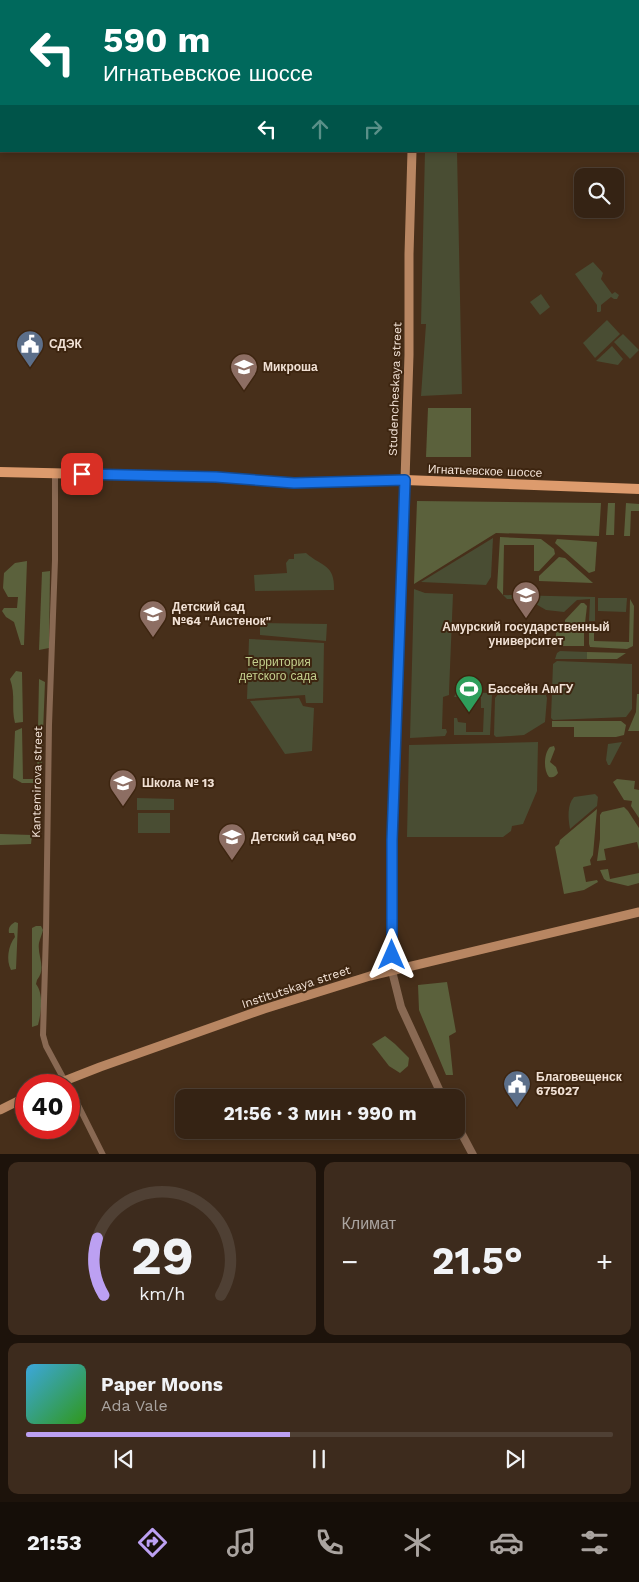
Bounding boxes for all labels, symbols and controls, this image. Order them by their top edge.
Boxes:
text: 590 m [103,19,210,61]
icon: left [20,20,85,85]
text: Игнатьевское шоссе [103,61,313,86]
icon: left [253,115,281,143]
icon: ahead [306,115,334,143]
icon: right [359,115,387,143]
map controls [574,168,624,218]
button: search [574,168,624,218]
street label: Studencheskaya street [386,322,404,456]
public building icon: СДЭК [15,329,45,368]
place label: СДЭК [49,337,83,351]
school or university icon: Микроша [229,352,259,391]
place label: Микроша [263,360,318,374]
pin [61,453,103,495]
icon: arrive [68,460,96,488]
street label: Игнатьевское шоссе [428,462,543,480]
school or university icon: Амурский государственный университет [511,580,541,619]
school or university icon: Детский сад №64 "Аистенок" [138,599,168,638]
place label: Детский сад №64 "Аистенок" [172,600,271,628]
place label: Амурский государственный университет [442,620,610,648]
park label: Территория детского сада [239,655,317,683]
sports icon: Бассейн АмГУ [454,674,484,713]
place label: Бассейн АмГУ [488,682,574,696]
street label: Kantemirova street [29,726,45,838]
school or university icon: Школа № 13 [108,768,138,807]
place label: Школа № 13 [142,776,214,790]
school or university icon: Детский сад №60 [217,822,247,861]
place label: Детский сад №60 [251,830,357,844]
position arrow [365,928,417,980]
street label: Institutskaya street [240,963,352,1011]
public building icon: Благовещенск 675027 [502,1069,532,1108]
place label: Благовещенск 675027 [536,1070,623,1098]
speed limit sign: 40 [15,1074,80,1139]
text: 21:56 · 3 мин · 990 m [223,1102,417,1125]
text: Климат [342,1214,396,1233]
text: 29 [130,1226,193,1287]
text: 21.5° [432,1239,523,1283]
text: − [342,1245,358,1278]
text: + [596,1245,613,1278]
text: km/h [139,1283,185,1304]
text: Paper Moons [101,1373,223,1396]
text: Ada Vale [101,1396,168,1415]
icon: previous [110,1445,138,1473]
icon: pause [305,1445,333,1473]
icon: next [501,1445,529,1473]
icon: directions [135,1525,170,1560]
icon: music [224,1525,259,1560]
icon: phone [312,1525,347,1560]
icon: climate [400,1525,435,1560]
icon: car [489,1525,524,1560]
icon: filters [577,1525,612,1560]
text: 21:53 [27,1530,82,1555]

